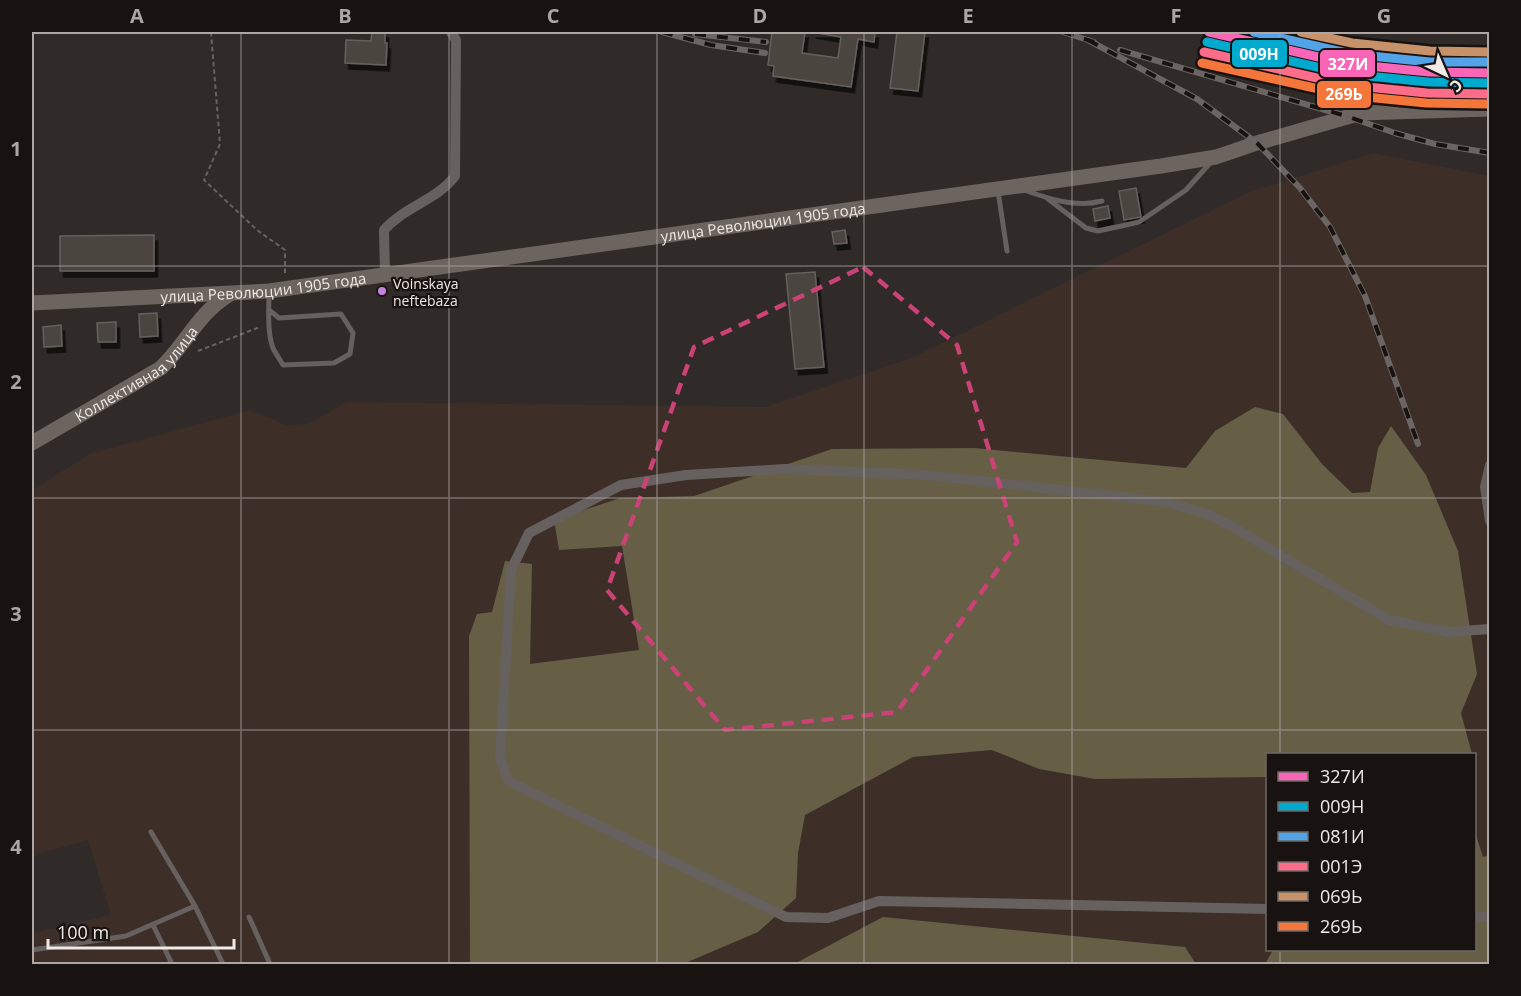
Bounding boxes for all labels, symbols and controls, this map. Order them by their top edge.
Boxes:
text: A [130,2,144,29]
text: B [338,2,352,29]
text: C [547,2,560,29]
text: D [753,2,767,29]
text: E [962,2,974,29]
text: F [1171,2,1181,29]
text: G [1377,2,1391,29]
line badge: 009Н [1231,39,1288,68]
text: 009Н [1239,43,1279,65]
north arrow [1416,45,1476,105]
line badge: 327И [1319,49,1376,78]
text: 327И [1328,53,1368,75]
text: С [1445,74,1468,97]
line badge: 269Ь [1316,80,1372,109]
text: 269Ь [1325,83,1363,105]
text: 1 [10,135,22,162]
street label: улица Революции 1905 года [659,198,867,246]
street label: улица Революции 1905 года [160,268,367,306]
place label: Voinskaya neftebaza [393,274,459,310]
marker: Voinskaya neftebaza [376,285,388,297]
street label: Коллективная улица [71,322,202,426]
text: 2 [10,368,22,395]
text: 3 [10,600,22,627]
legend [1266,753,1476,951]
text: 327И [1320,764,1365,788]
text: 009Н [1320,794,1364,818]
text: 081И [1320,824,1365,848]
text: 4 [10,833,22,860]
text: 001Э [1320,854,1362,878]
text: 069Ь [1320,884,1362,908]
scale bar [48,912,234,950]
text: 269Ь [1320,914,1362,938]
text: 100 m [57,920,109,944]

